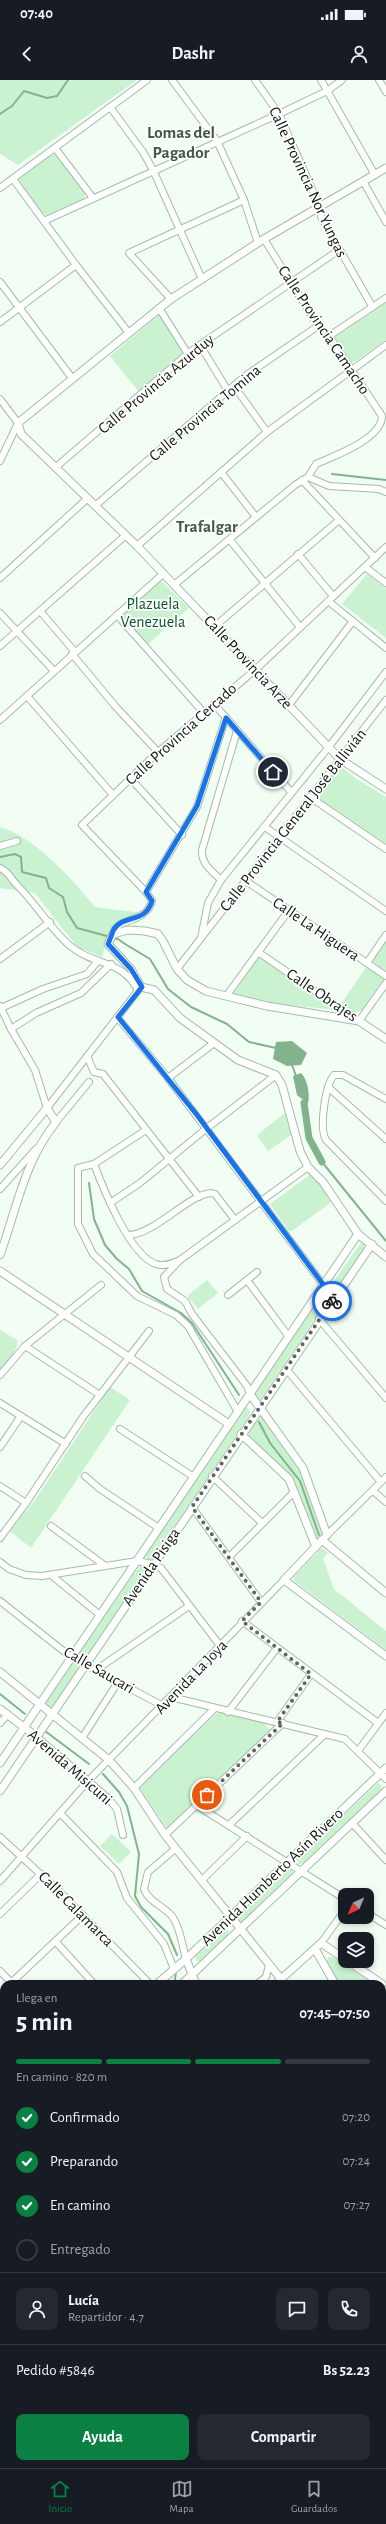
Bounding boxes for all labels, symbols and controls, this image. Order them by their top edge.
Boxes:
text: 07:40 [20,6,53,21]
icon: back [16,43,38,65]
icon: person [348,43,370,65]
text: Dashr [171,45,215,63]
street label: Calle Provincia Nor Yungas [266,104,350,260]
district label: Lomas del Pagador [147,124,215,161]
street label: Calle Provincia Camacho [275,263,373,397]
street label: Calle Provincia Azurduy [95,331,218,438]
street label: Calle Provincia Tomina [146,362,264,464]
district label: Trafalgar [176,518,238,535]
park label: Plazuela Venezuela [121,596,185,630]
street label: Calle Provincia Arze [201,612,295,712]
street label: Calle Provincia Cercado [122,680,240,788]
street label: Calle Provincia General José Ballivián [217,726,369,914]
pin [256,755,290,789]
icon: home [262,761,284,783]
street label: Calle La Higuera [270,894,362,964]
street label: Calle Obrajes [283,965,360,1025]
courier [312,1281,352,1321]
icon: bike [321,1290,343,1312]
street label: Avenida Pisiga [119,1525,183,1609]
street label: Avenida La Joya [152,1637,231,1718]
street label: Calle Saucari [61,1643,137,1697]
street label: Avenida Misicuni [25,1726,115,1808]
pin [190,1778,224,1812]
icon: bag [196,1784,218,1806]
street label: Avenida Humberto Asín Rivero [198,1805,346,1949]
street label: Calle Calamarca [35,1868,117,1950]
north arrow [338,1888,374,1924]
map controls [338,1888,374,1968]
button: layers [338,1932,374,1968]
text: Llega en [16,1992,58,2005]
text: 07:45–07:50 [299,2006,370,2021]
text: 5 min [16,2009,73,2035]
text: En camino · 820 m [16,2071,107,2084]
icon: check [16,2107,38,2129]
text: Confirmado [50,2110,120,2125]
text: 07:20 [342,2111,370,2124]
icon: check [16,2151,38,2173]
text: Preparando [50,2154,118,2169]
text: 07:24 [343,2155,370,2168]
icon: check [16,2195,38,2217]
text: En camino [50,2198,110,2213]
text: 07:27 [343,2199,370,2212]
text: Entregado [50,2242,110,2257]
button: person [16,2288,58,2330]
button: chat [276,2288,318,2330]
button: phone [328,2288,370,2330]
text: Lucía [68,2293,99,2308]
text: Repartidor · 4.7 [68,2311,144,2324]
text: Pedido #5846 [16,2363,94,2378]
text: Bs 52.23 [323,2363,370,2378]
button: Ayuda [16,2414,189,2460]
button: Compartir [197,2414,370,2460]
tab: Inicio [49,2478,72,2515]
tab: Mapa [169,2478,194,2515]
tab: Guardados [291,2478,337,2515]

